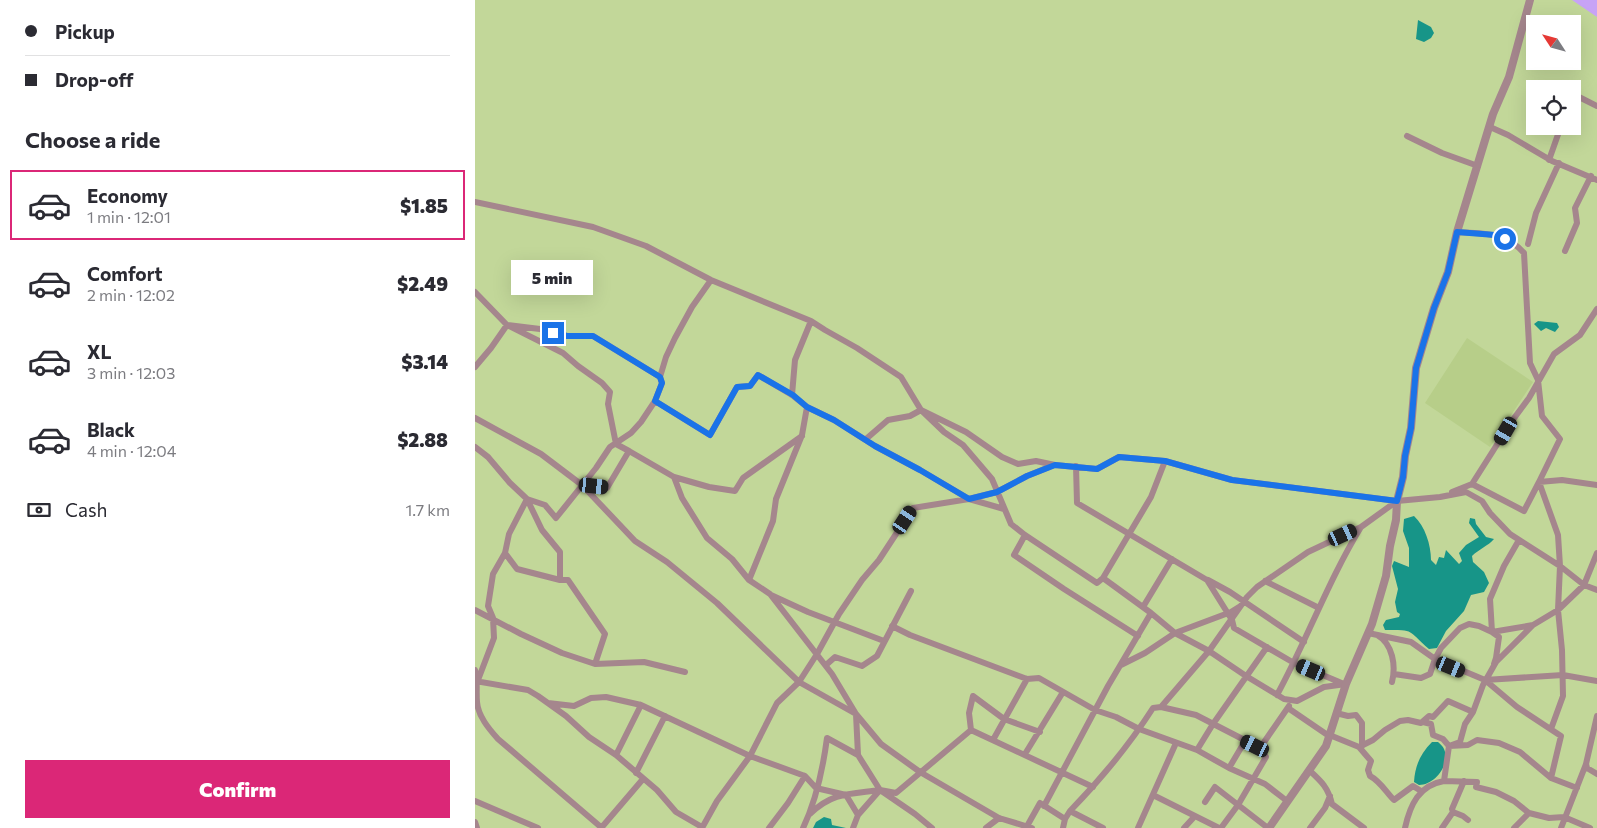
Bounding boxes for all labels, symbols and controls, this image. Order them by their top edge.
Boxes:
north arrow [1526,15,1581,70]
map controls [1526,15,1581,135]
text: Pickup [55,20,115,43]
text: Drop-off [55,68,134,91]
button: locate [1526,80,1581,135]
text: Choose a ride [25,126,160,153]
icon: car [27,183,72,228]
text: Economy [87,184,168,207]
text: $1.85 [400,194,448,217]
text: 1 min · 12:01 [87,207,171,226]
route start [1494,228,1516,250]
callout: 5 min [512,260,594,296]
icon: car [27,261,72,306]
text: Comfort [87,262,163,285]
text: 5 min [532,268,572,287]
text: $2.49 [397,272,448,295]
text: 2 min · 12:02 [87,285,175,304]
route end [542,322,564,344]
icon: car [27,339,72,384]
text: XL [87,340,112,363]
text: $3.14 [401,350,448,373]
text: 3 min · 12:03 [87,363,175,382]
car [1492,414,1519,448]
icon: car [27,417,72,462]
text: Black [87,418,135,441]
text: $2.88 [397,428,448,451]
text: 4 min · 12:04 [87,441,176,460]
car [578,477,609,495]
icon: cash [25,496,53,524]
text: Cash [65,498,107,521]
text: 1.7 km [405,500,450,519]
car [890,503,919,537]
car [1326,522,1359,548]
car [1434,654,1467,680]
car [1294,657,1327,683]
car [1238,733,1271,759]
button: Confirm [25,760,450,818]

